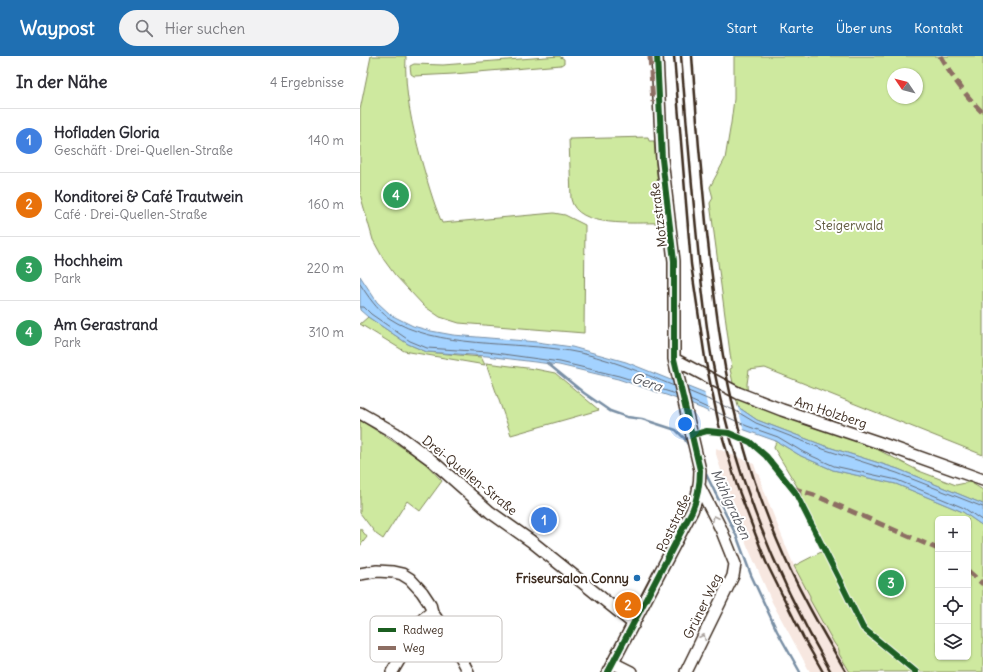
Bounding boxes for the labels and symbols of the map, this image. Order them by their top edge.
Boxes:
north arrow [887,68,923,104]
pin: 4 [383,180,409,210]
street label: Motzstraße [646,182,671,248]
park label: Steigerwald [815,217,884,234]
water label: Gera [629,368,666,396]
street label: Am Holzberg [792,393,869,432]
your location [675,414,695,434]
street label: Drei-Quellen-Straße [419,432,521,519]
water label: Mühlgraben [707,466,755,543]
street label: Poststraße [653,491,694,555]
pin: 1 [531,505,557,535]
one-way arrow [713,515,720,522]
pin: 3 [878,568,904,598]
place label: Friseursalon Conny [516,570,629,587]
street label: Grüner Weg [679,571,726,642]
marker: Friseursalon Conny [632,573,642,583]
pin: 2 [615,590,641,620]
legend [370,616,502,662]
text: Radweg [403,623,443,637]
one-way arrow [698,633,706,641]
text: Weg [403,641,425,655]

